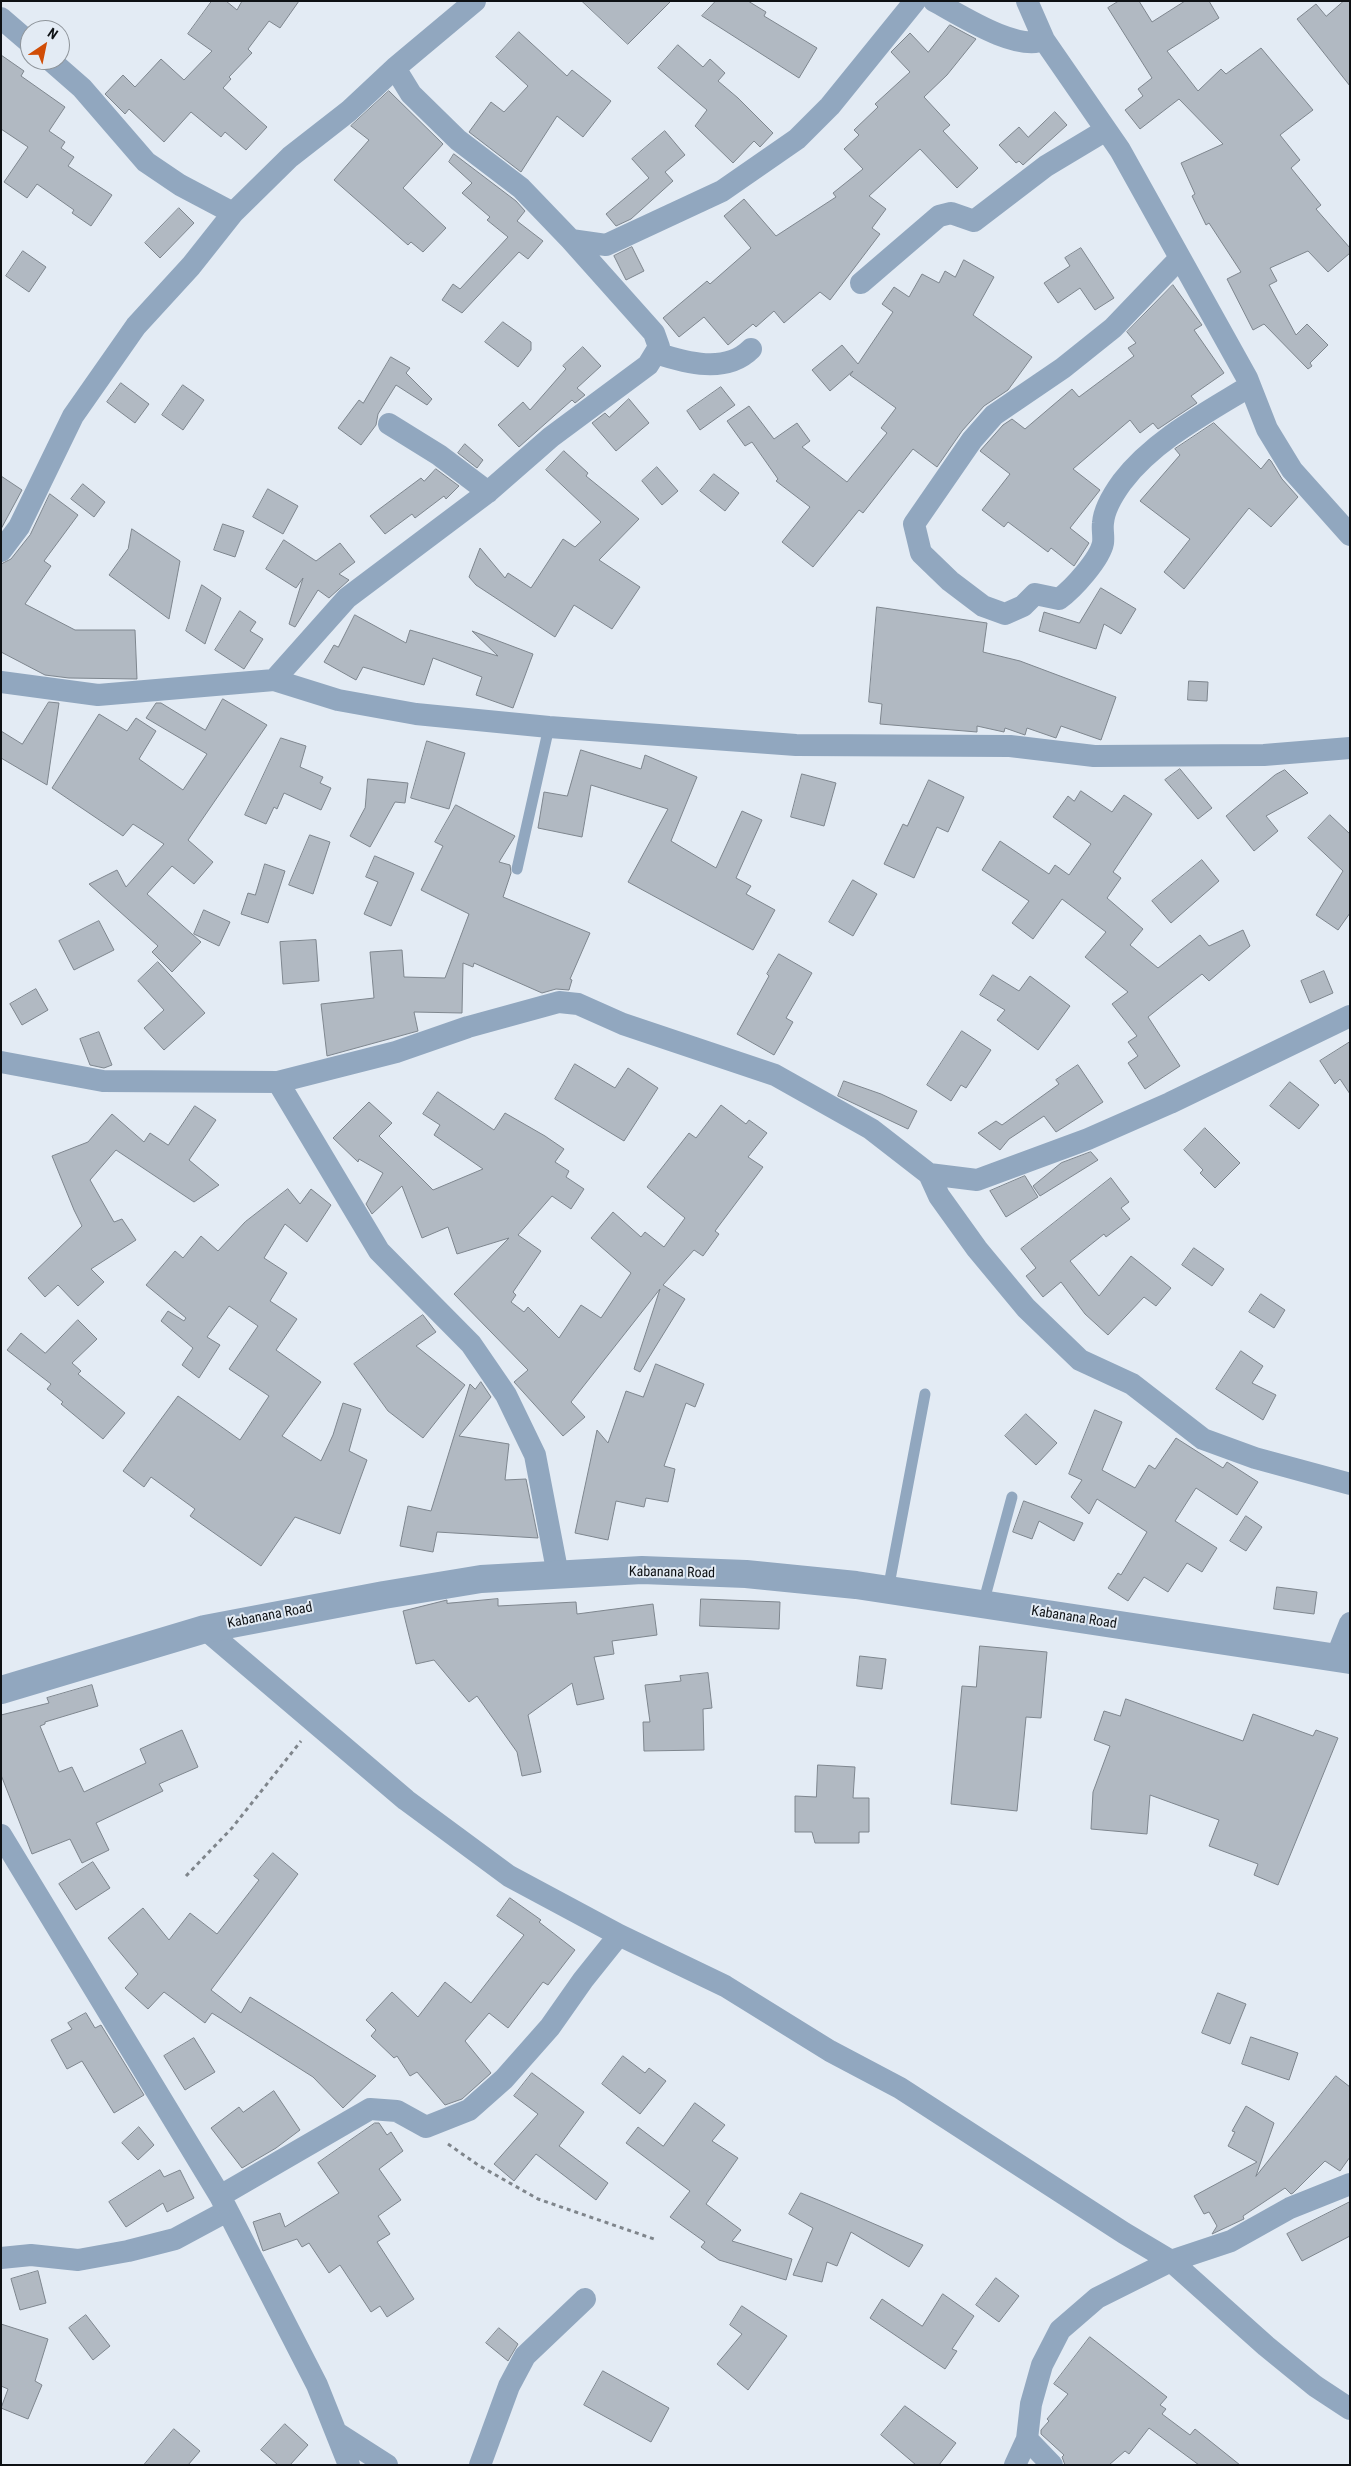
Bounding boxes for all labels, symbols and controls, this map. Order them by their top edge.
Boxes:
north arrow [20,20,70,70]
text: N [45,24,61,42]
street label: Kabanana Road [629,1564,715,1582]
street label: Kabanana Road [226,1600,314,1632]
street label: Kabanana Road [1030,1603,1118,1633]

